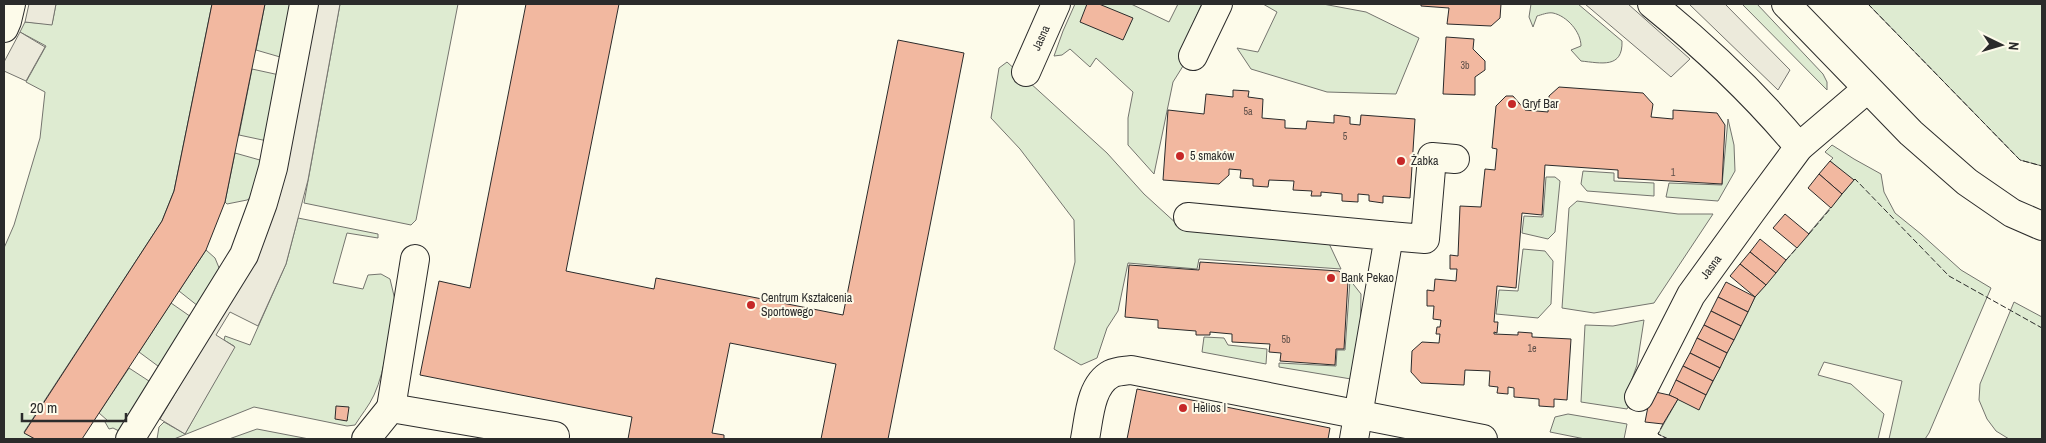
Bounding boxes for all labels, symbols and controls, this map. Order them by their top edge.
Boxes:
north arrow [1976,20,2026,70]
street label: Jasna [1028,22,1054,53]
text: N [2005,41,2023,51]
house number: 3b [1460,59,1470,72]
place label: Gryf Bar [1522,96,1559,112]
marker: Gryf Bar [1506,98,1518,110]
house number: 5a [1243,105,1253,118]
house number: 5 [1343,130,1348,143]
place label: 5 smaków [1190,148,1235,164]
marker: 5 smaków [1174,150,1186,162]
place label: Żabka [1411,153,1439,169]
marker: Żabka [1395,155,1407,167]
house number: 1 [1671,166,1676,179]
street label: Jasna [1697,251,1725,282]
place label: Bank Pekao [1341,270,1394,286]
marker: Bank Pekao [1325,272,1337,284]
place label: Centrum Kształcenia Sportowego [761,290,853,320]
marker: Centrum Kształcenia Sportowego [745,299,757,311]
house number: 5b [1281,333,1291,346]
house number: 1e [1527,342,1537,355]
scale bar [22,390,126,422]
text: 20 m [30,397,57,418]
place label: Helios I [1193,400,1226,416]
marker: Helios I [1177,402,1189,414]

